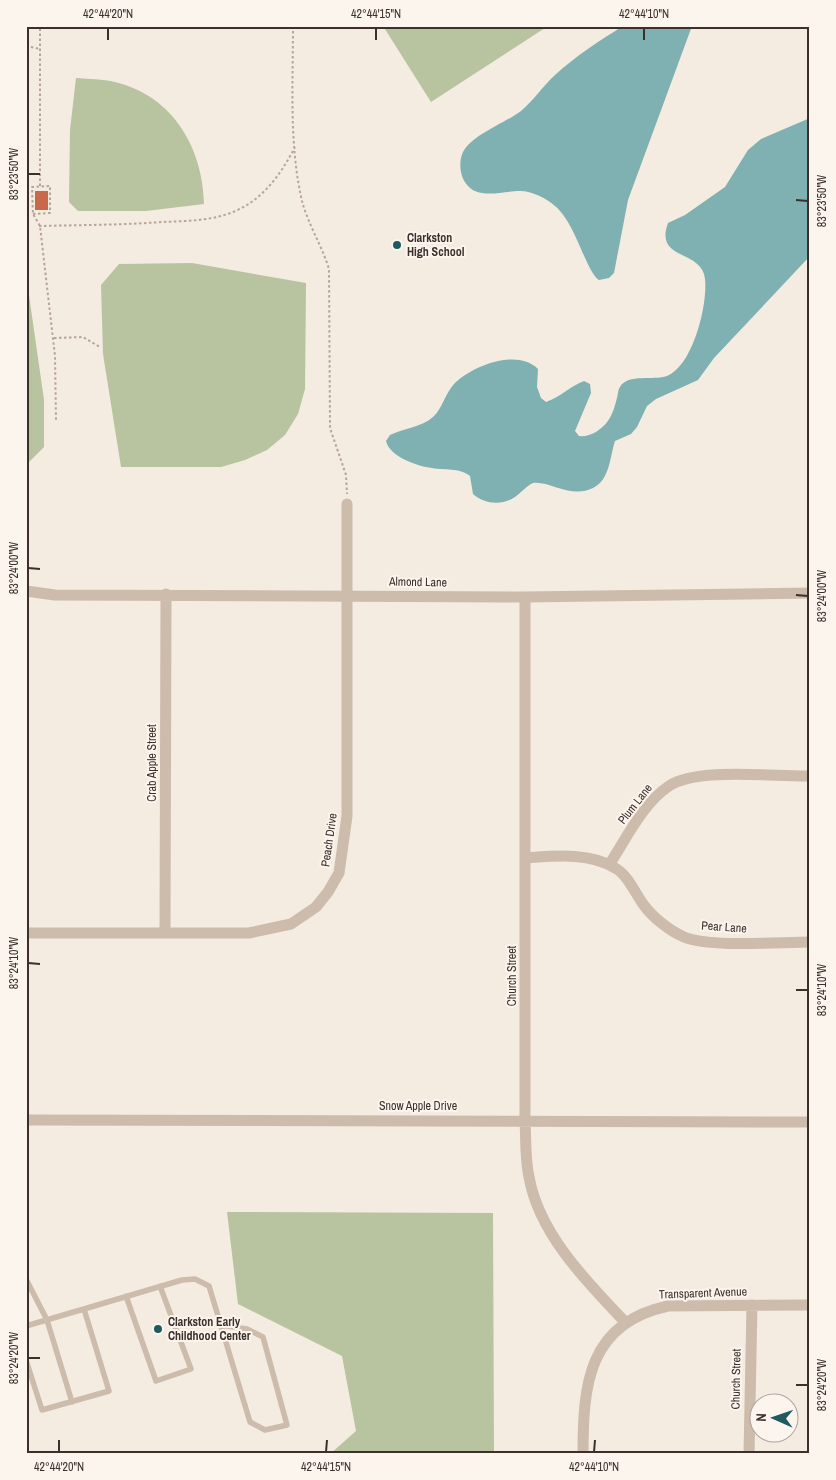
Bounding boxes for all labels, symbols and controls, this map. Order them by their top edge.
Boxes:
text: 42°44'20"N [83,6,133,22]
text: 42°44'15"N [351,6,401,22]
text: 42°44'10"N [619,6,669,22]
text: 83°23'50"W [6,147,22,200]
text: 83°23'50"W [814,174,830,227]
place label: Clarkston High School [407,230,465,260]
marker: Clarkston High School [391,239,403,251]
text: 83°24'00"W [6,541,22,594]
text: 83°24'00"W [814,569,830,622]
street label: Almond Lane [388,573,447,591]
street label: Crab Apple Street [144,724,160,802]
street label: Plum Lane [614,781,656,827]
street label: Peach Drive [317,812,341,868]
street label: Pear Lane [701,917,747,937]
text: 83°24'10"W [6,936,22,989]
street label: Church Street [504,945,520,1006]
text: 83°24'10"W [814,963,830,1016]
street label: Snow Apple Drive [379,1098,457,1114]
street label: Transparent Avenue [659,1283,747,1303]
place label: Clarkston Early Childhood Center [168,1314,251,1344]
marker: Clarkston Early Childhood Center [152,1323,164,1335]
text: 83°24'20"W [6,1331,22,1384]
street label: Church Street [727,1348,745,1409]
text: 83°24'20"W [814,1358,830,1411]
north arrow [748,1392,798,1442]
text: N [752,1413,770,1422]
text: 42°44'20"N [34,1459,84,1475]
text: 42°44'15"N [301,1459,351,1475]
text: 42°44'10"N [569,1459,619,1475]

